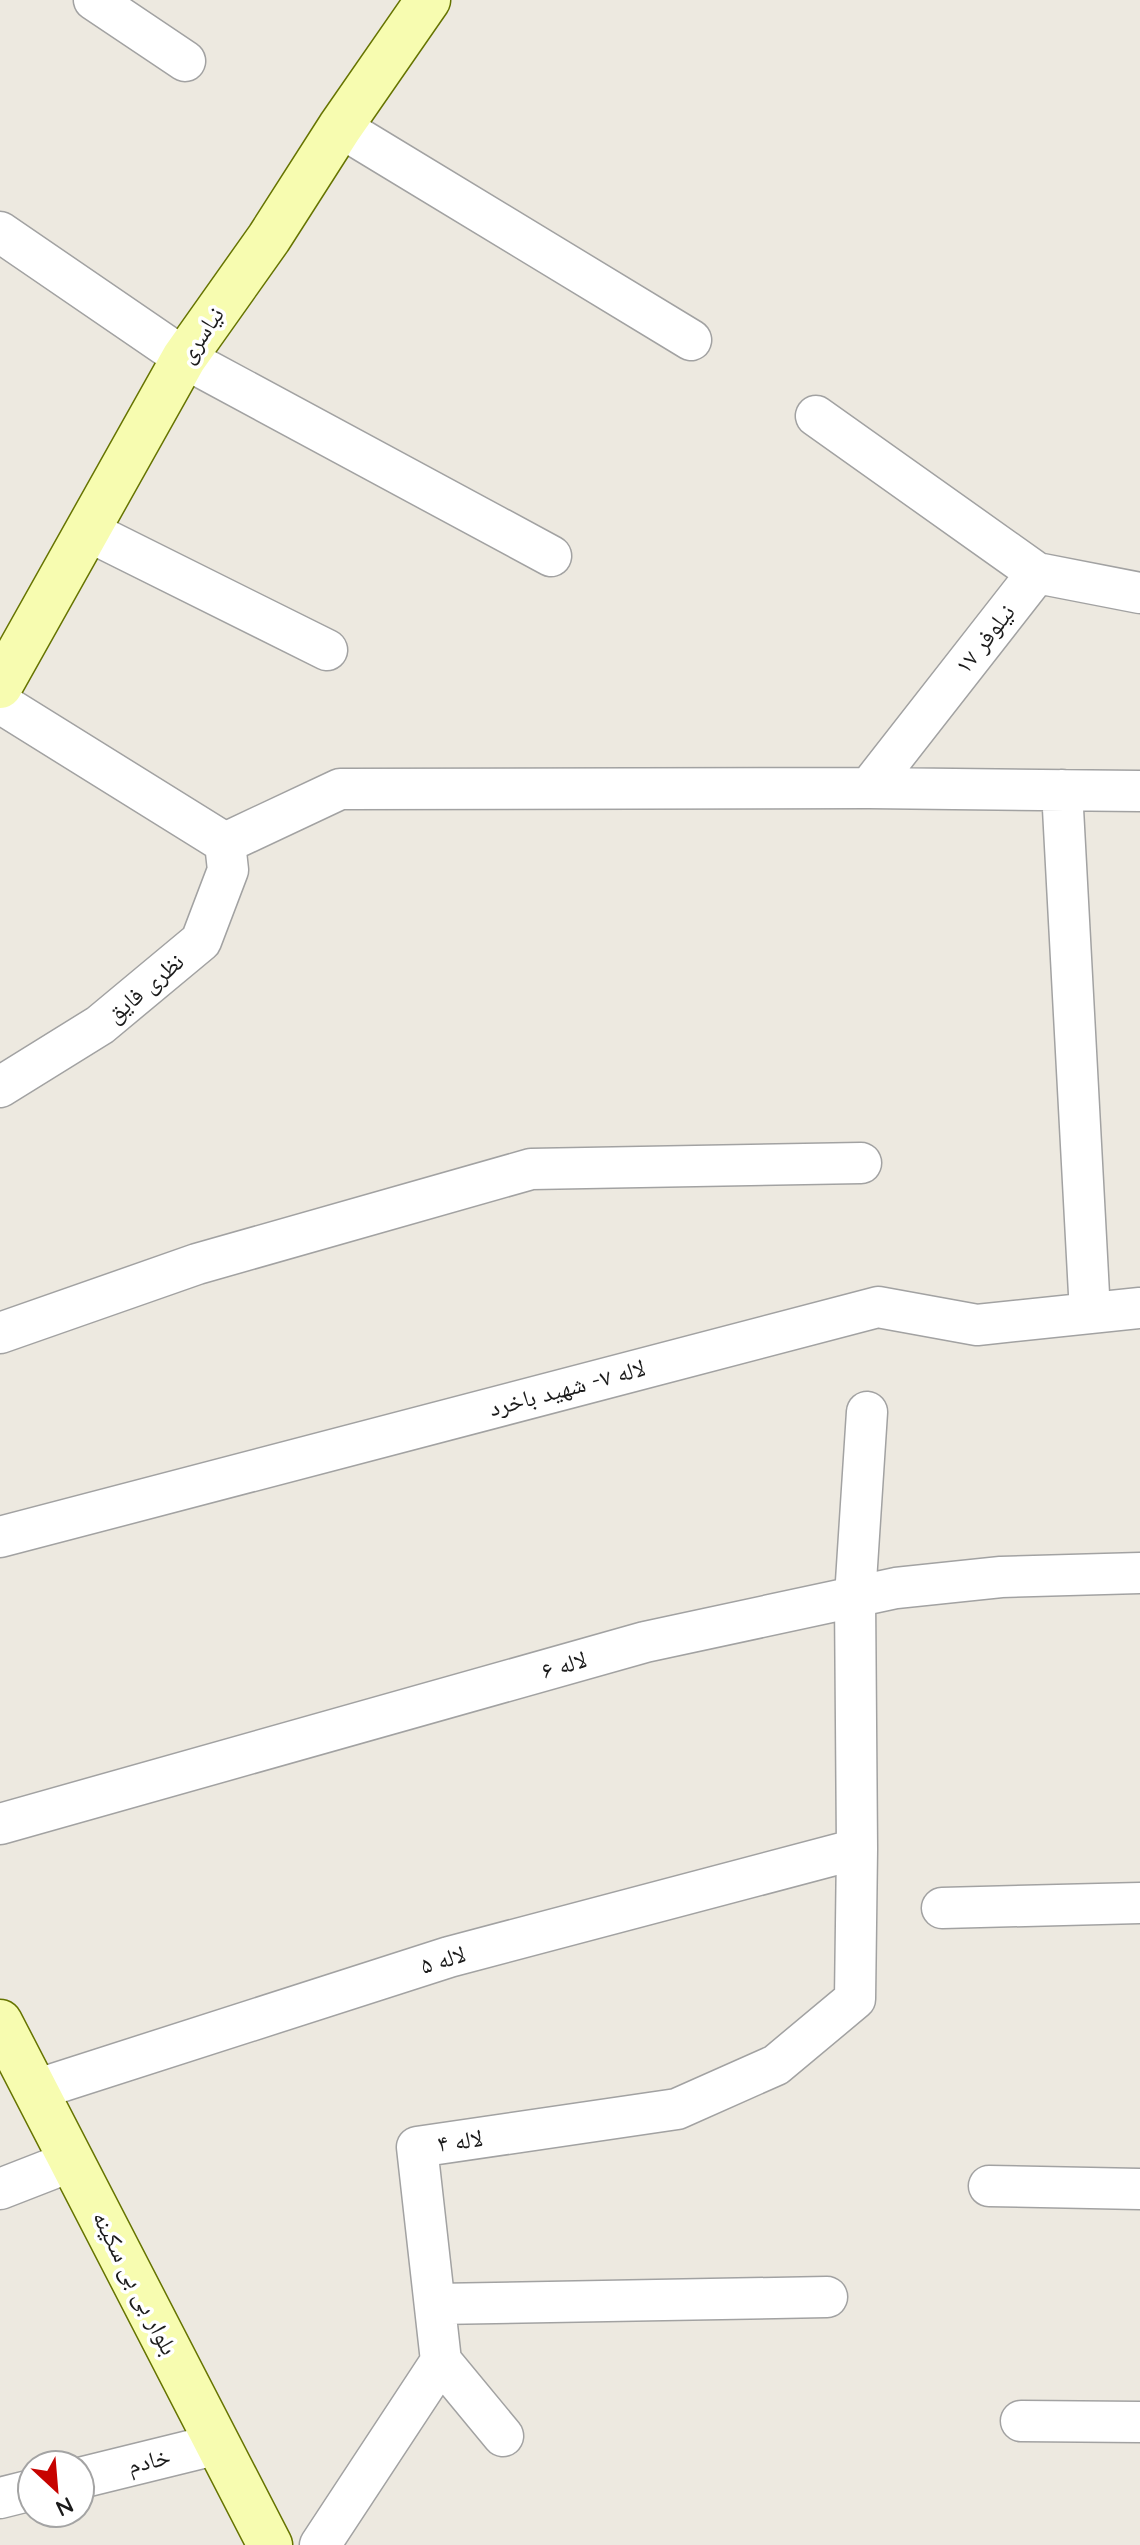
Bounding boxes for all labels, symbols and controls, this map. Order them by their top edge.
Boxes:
street label: نیاسری [171,301,230,368]
street label: نیلوفر ۱۷ [948,598,1021,679]
street label: نظری فایق [99,946,189,1028]
street label: لاله ۷- شهید باخرد [485,1352,648,1422]
street label: لاله ۶ [538,1643,590,1685]
street label: لاله ۵ [416,1938,469,1980]
street label: لاله ۴ [435,2122,485,2158]
street label: بلوار بی بی سکینه [87,2205,185,2360]
street label: خادم [124,2440,174,2482]
north arrow [16,2449,96,2529]
text: N [51,2491,78,2523]

